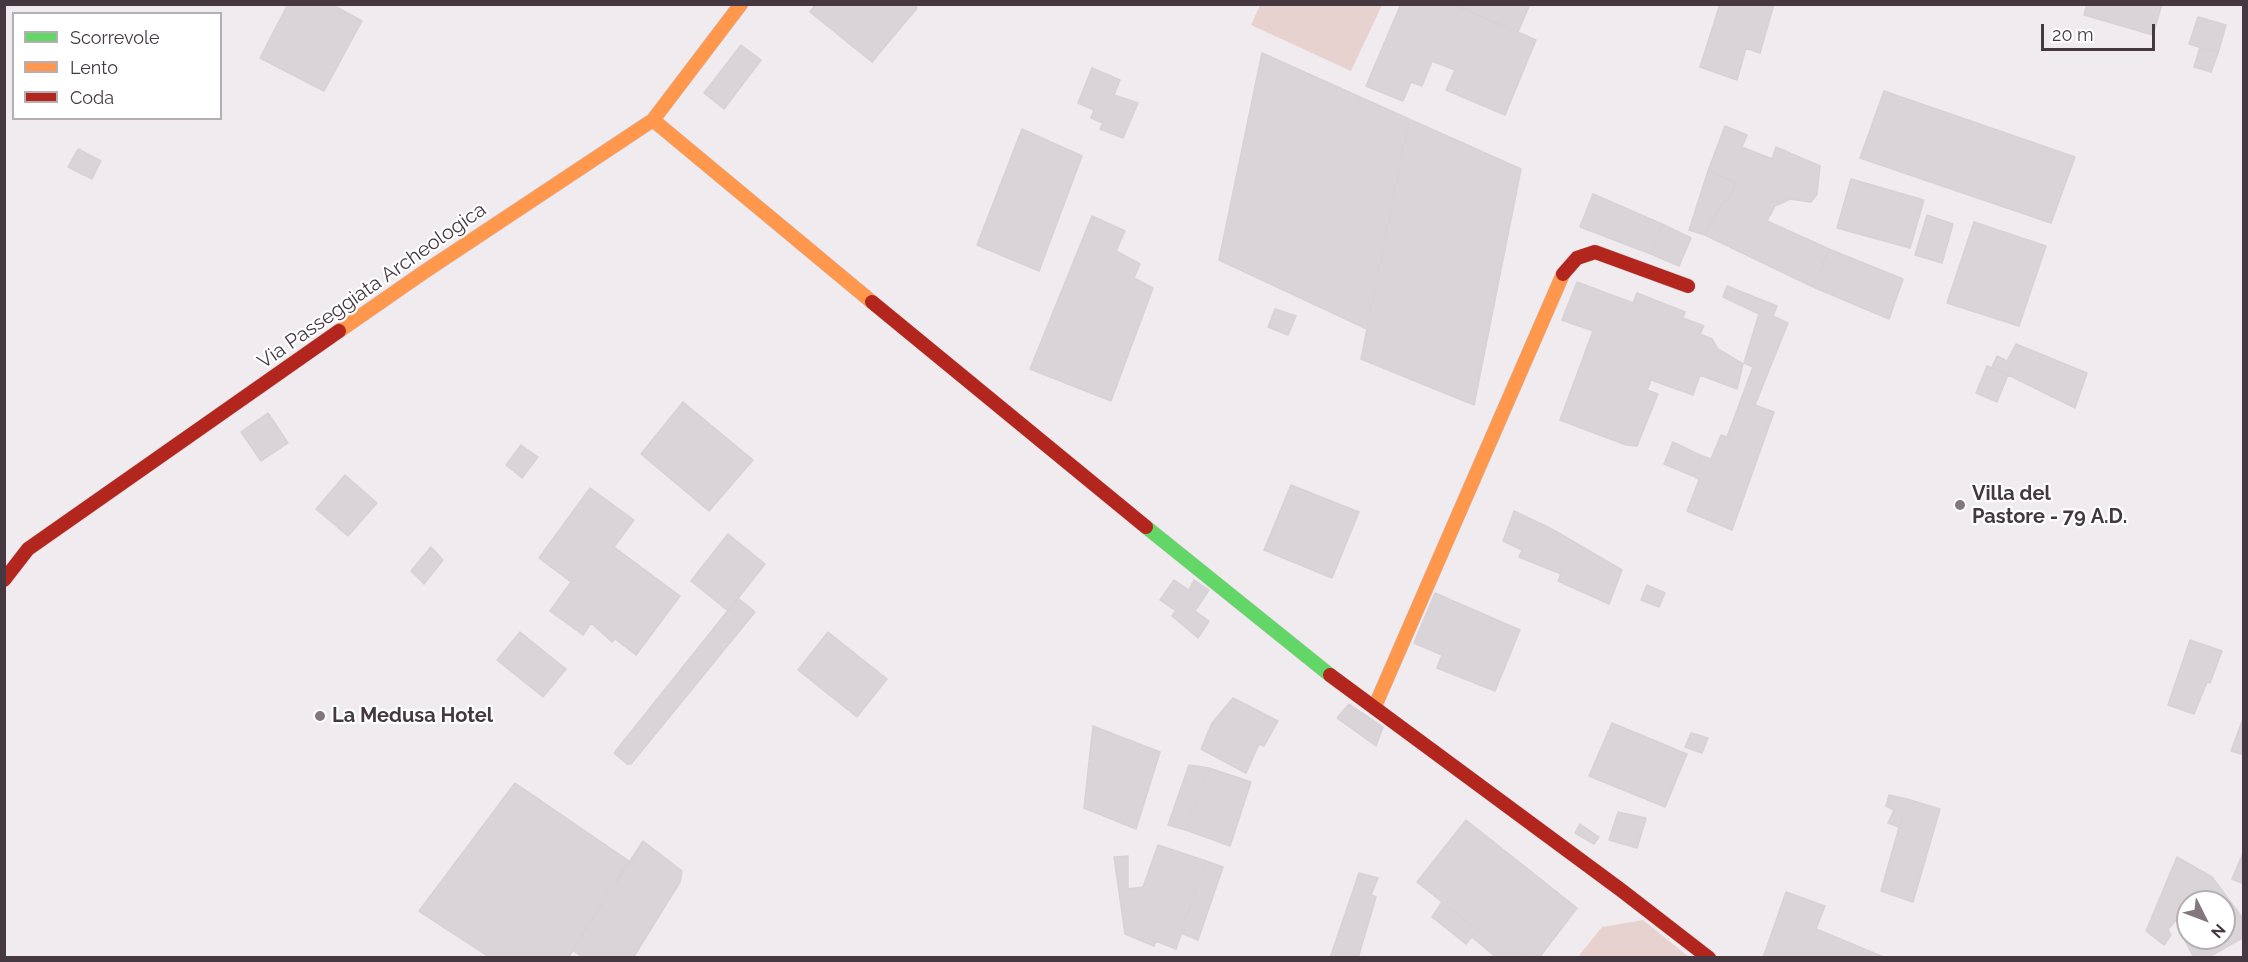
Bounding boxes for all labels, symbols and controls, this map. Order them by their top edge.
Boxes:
legend [12,12,222,120]
scale bar [2044,12,2158,50]
text: 20 m [2052,24,2094,45]
text: Scorrevole [70,27,160,48]
text: Lento [70,57,118,78]
text: Coda [70,87,114,108]
street label: Via Passeggiata Archeologica [253,198,491,374]
place label: Villa del Pastore - 79 A.D. [1972,482,2127,529]
marker: Villa del Pastore - 79 A.D. [1953,498,1967,512]
place label: La Medusa Hotel [332,704,493,728]
marker: La Medusa Hotel [313,709,327,723]
north arrow [2176,890,2236,950]
text: N [2207,920,2229,942]

